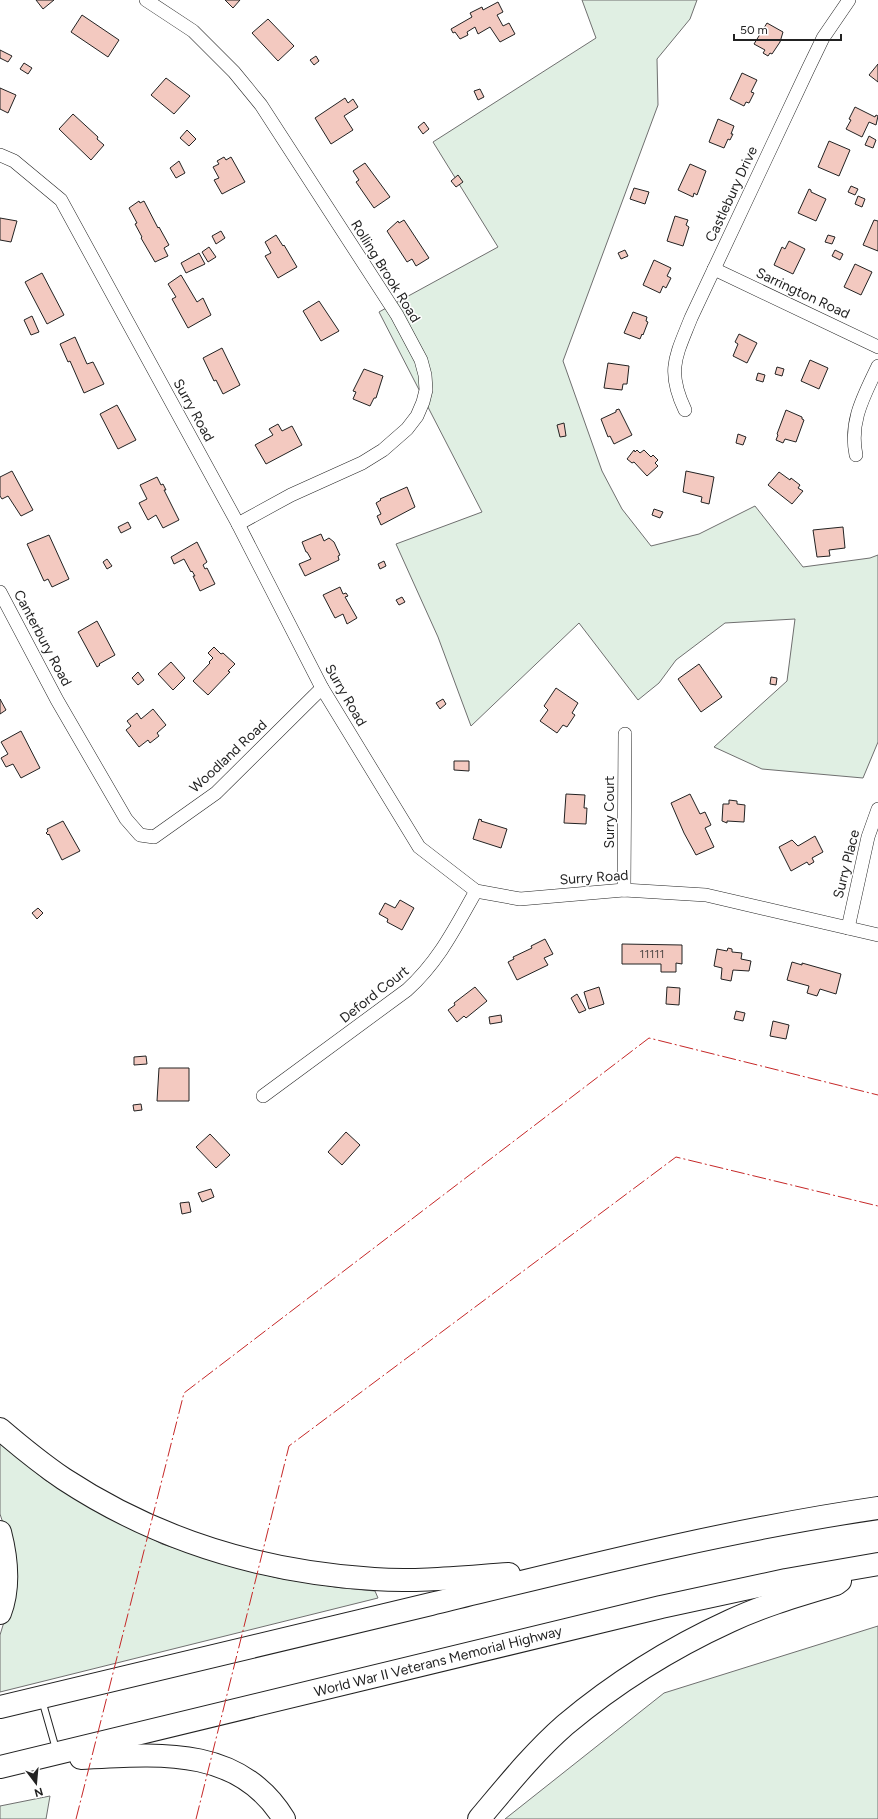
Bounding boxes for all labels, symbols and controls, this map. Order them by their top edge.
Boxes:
scale bar [734,16,841,42]
text: 50 m [740,23,768,37]
street label: Castlebury Drive [702,143,761,245]
street label: Rolling Brook Road [347,217,424,326]
street label: Sarrington Road [753,264,852,323]
street label: Surry Road [169,376,218,445]
street label: Canterbury Road [10,587,75,689]
street label: Surry Road [321,661,370,729]
street label: Woodland Road [186,716,270,796]
street label: Surry Court [601,776,618,848]
street label: Surry Place [830,828,863,900]
street label: Surry Road [559,867,629,888]
house number: 11111 [640,947,664,961]
street label: Deford Court [336,962,412,1027]
street label: World War II Veterans Memorial Highway [312,1622,565,1701]
north arrow [16,1763,56,1803]
text: N [33,1785,45,1800]

